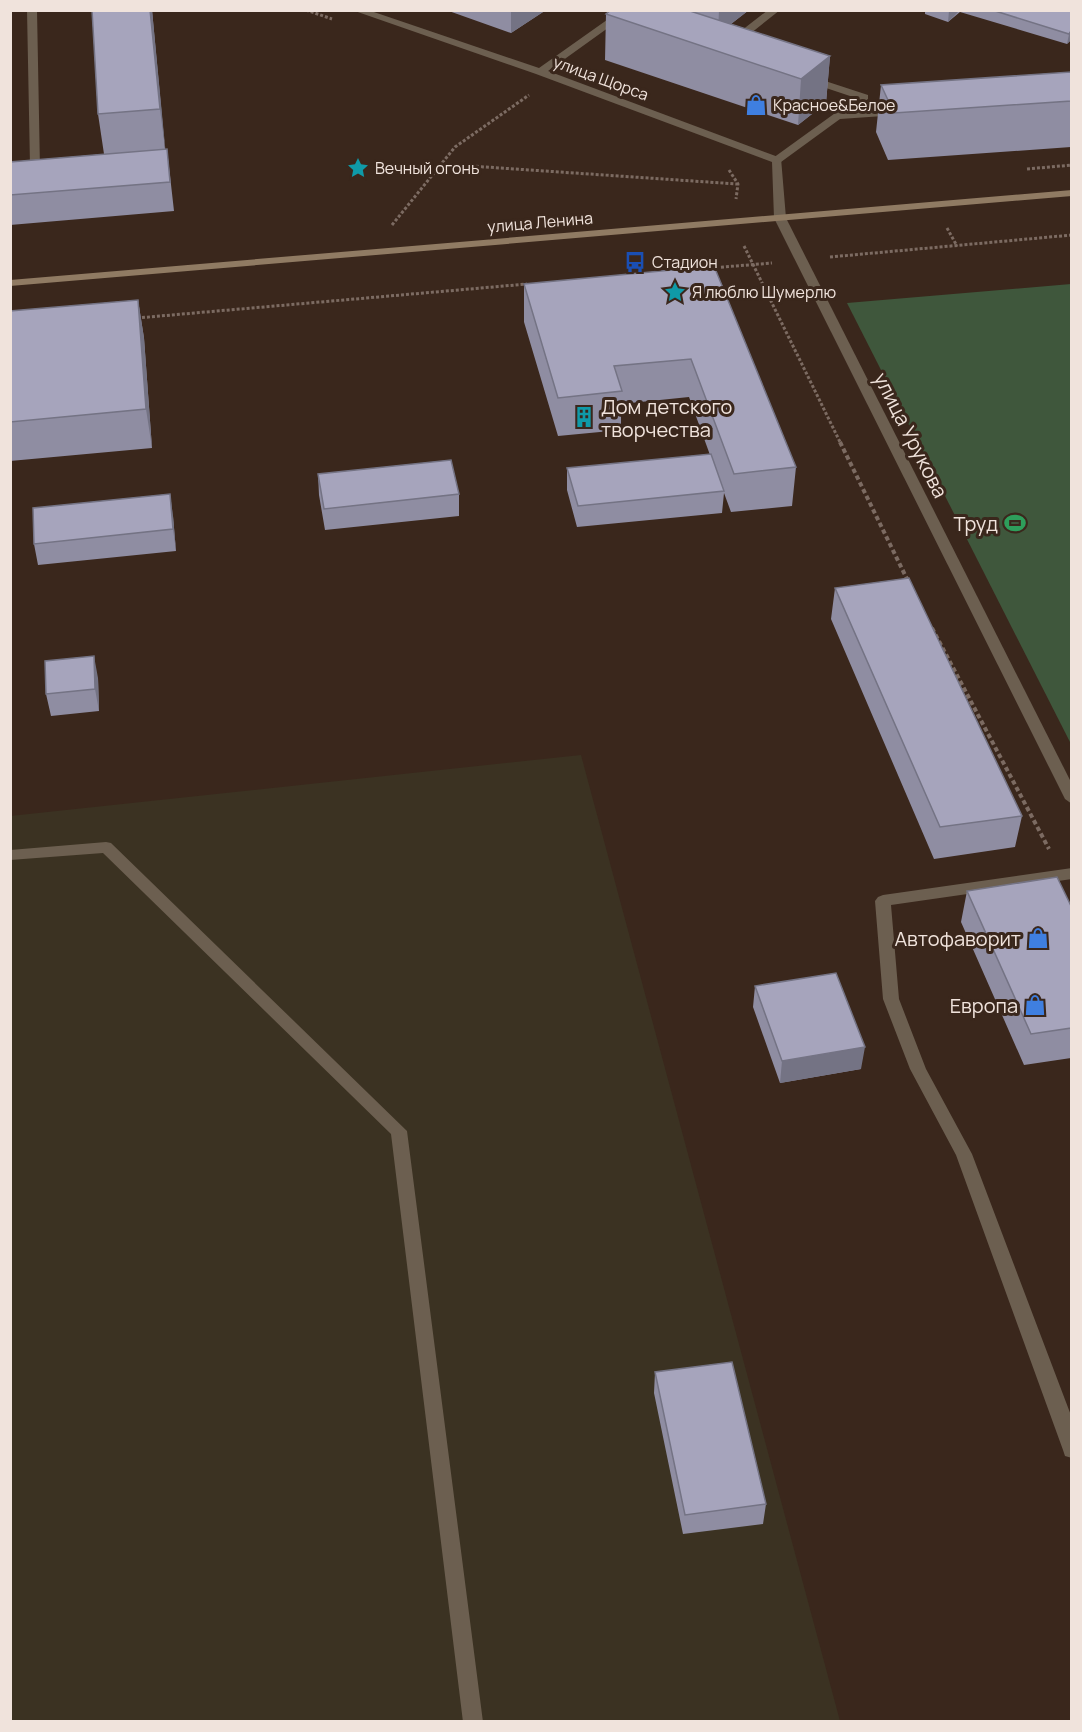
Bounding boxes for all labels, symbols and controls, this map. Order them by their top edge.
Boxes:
street label: улица Щорса [550,51,652,105]
shop icon: Красное&Белое [744,93,768,117]
place label: Красное&Белое [773,94,895,116]
place icon: Вечный огонь [346,156,370,180]
place label: Вечный огонь [375,157,480,179]
street label: улица Ленина [486,206,594,238]
bus stop icon: Стадион [623,250,647,274]
place label: Стадион [652,251,718,273]
place icon: Я люблю Шумерлю [663,280,687,304]
place label: Я люблю Шумерлю [692,281,837,303]
street label: улица Урукова [868,368,954,502]
place label: Дом детского творчества [601,393,733,443]
building icon: Дом детского творчества [572,405,596,429]
place label: Труд [954,510,998,537]
sports icon: Труд [1003,511,1027,535]
place label: Автофаворит [894,925,1021,952]
shop icon: Автофаворит [1026,926,1050,950]
place label: Европа [950,992,1018,1019]
shop icon: Европа [1023,993,1047,1017]

